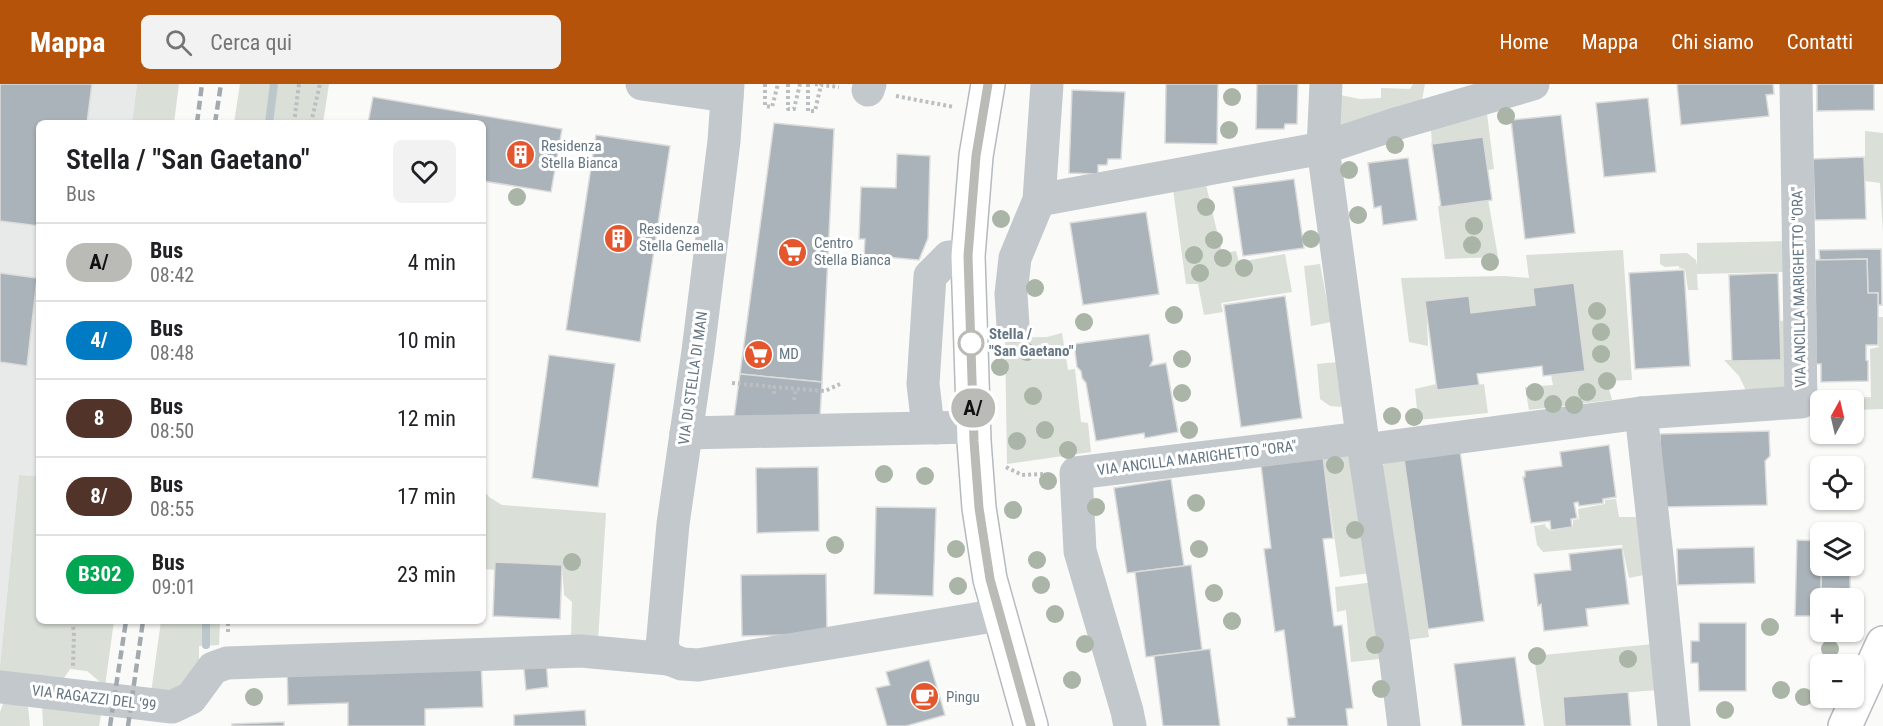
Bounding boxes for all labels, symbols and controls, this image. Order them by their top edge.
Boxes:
search box [141,15,561,69]
text: Mappa [30,26,105,59]
icon: search [162,26,195,59]
text: Cerca qui [210,30,292,55]
text: Home [1499,30,1549,54]
text: Mappa [1582,30,1638,54]
text: Chi siamo [1671,30,1754,54]
text: Contatti [1787,30,1853,54]
place label: Residenza Stella Bianca [541,137,618,172]
building icon: Residenza Stella Bianca [504,139,536,171]
button: heart [393,140,456,203]
text: Stella / "San Gaetano" [66,143,310,176]
text: Bus [66,182,96,206]
street label: VIA ANCILLA MARIGHETTO "ORA" [1788,186,1810,388]
place label: Residenza Stella Gemella [639,220,724,255]
building icon: Residenza Stella Gemella [602,222,634,254]
place label: Centro Stella Bianca [814,234,891,269]
supermarket icon: Centro Stella Bianca [777,236,809,268]
text: Bus [150,238,183,263]
text: A/ [89,250,109,274]
text: 4 min [408,250,456,275]
text: 08:42 [150,263,194,287]
street label: VIA DI STELLA DI MAN [675,310,711,446]
text: Bus [150,316,183,341]
place label: Stella / "San Gaetano" [989,325,1074,360]
text: 4/ [90,328,108,352]
text: 10 min [397,328,456,353]
marker: Stella / "San Gaetano" [958,330,984,356]
supermarket icon: MD [742,338,774,370]
text: 08:48 [150,341,194,365]
place label: MD [779,345,799,363]
line badge: A/ [946,388,1000,428]
north arrow [1810,390,1864,444]
map controls [1810,390,1864,708]
text: Bus [150,394,183,419]
text: A/ [963,396,983,420]
text: 8 [94,406,104,430]
text: 12 min [397,406,456,431]
text: 08:50 [150,419,194,443]
street label: VIA ANCILLA MARIGHETTO "ORA" [1096,437,1298,479]
button: locate [1810,456,1864,510]
text: Bus [150,472,183,497]
text: 8/ [90,484,108,508]
text: 17 min [397,484,456,509]
text: 08:55 [150,497,194,521]
button: layers [1810,522,1864,576]
text: Bus [152,550,185,575]
text: B302 [78,562,122,586]
text: 23 min [397,562,456,587]
text: 09:01 [152,575,196,599]
button: + [1810,588,1864,642]
button: − [1810,654,1864,708]
street label: VIA RAGAZZI DEL '99 [31,681,157,715]
cafe icon: Pingu [909,681,941,713]
place label: Pingu [946,688,980,706]

